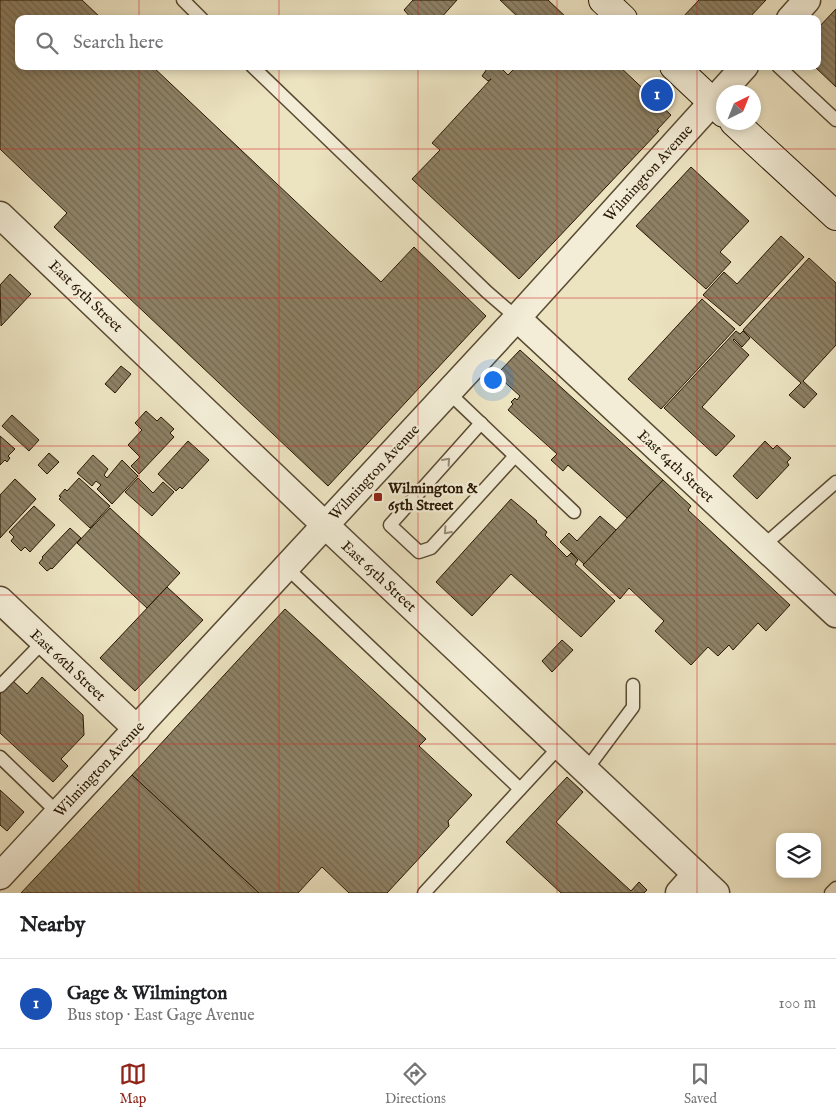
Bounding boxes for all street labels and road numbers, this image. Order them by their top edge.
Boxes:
street label: Wilmington Avenue [600,121,697,226]
street label: East 65th Street [45,256,127,337]
street label: Wilmington Avenue [325,420,424,524]
street label: East 64th Street [633,426,718,507]
street label: East 65th Street [337,537,420,616]
street label: East 66th Street [26,625,110,705]
street label: Wilmington Avenue [50,717,149,821]

